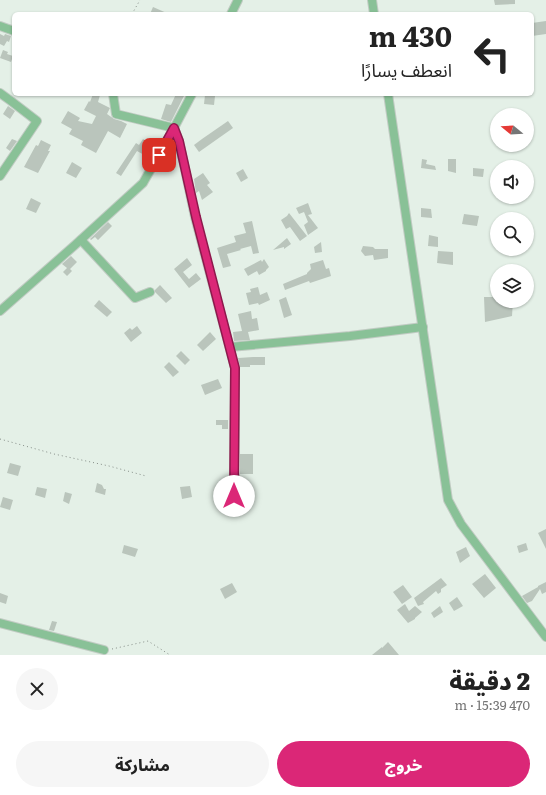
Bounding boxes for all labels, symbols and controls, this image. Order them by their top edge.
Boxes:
text: 430 m [369,14,452,56]
icon: left [466,28,518,80]
text: انعطف يسارًا [361,56,452,83]
north arrow [490,108,534,152]
map controls [490,108,534,308]
pin [142,138,176,172]
icon: arrive [148,144,170,166]
button: sound [490,160,534,204]
button: search [490,212,534,256]
button: layers [490,264,534,308]
position arrow [213,475,255,517]
text: 2 دقيقة [449,662,530,697]
button: close [16,668,58,710]
text: 470 m · 15:39 [454,695,530,714]
button: مشاركة [16,741,269,787]
button: خروج [277,741,530,787]

